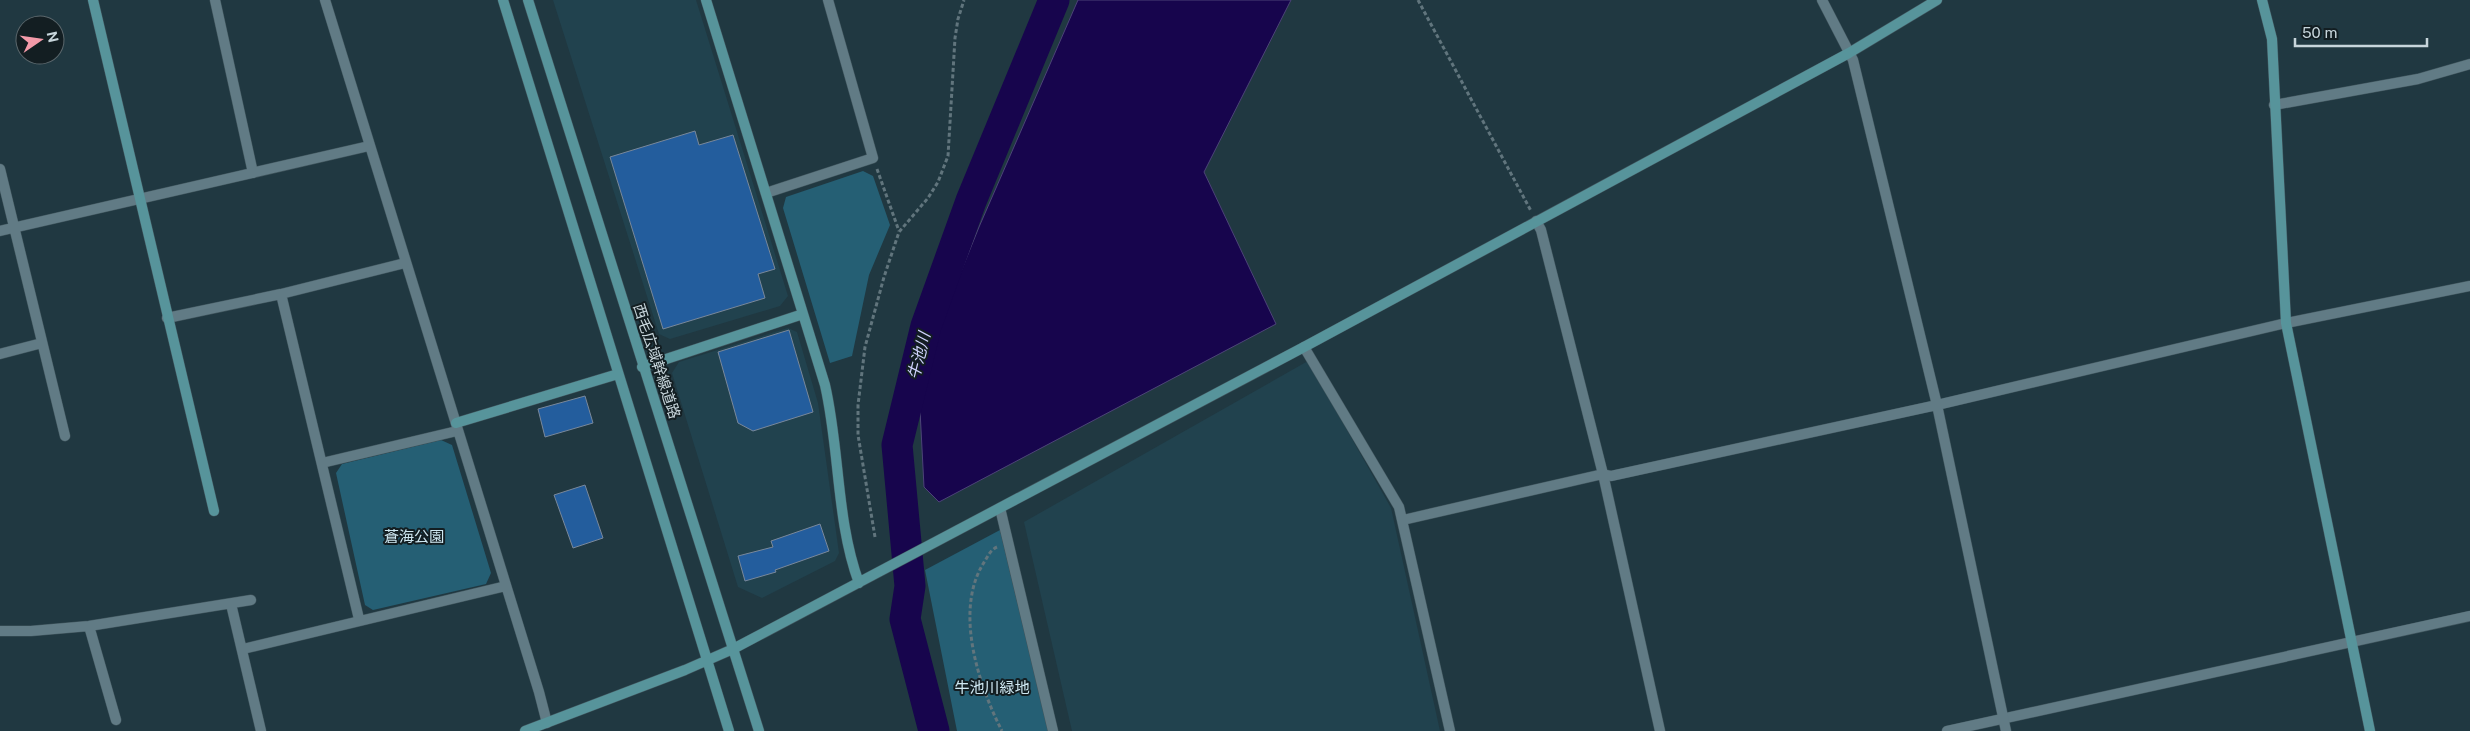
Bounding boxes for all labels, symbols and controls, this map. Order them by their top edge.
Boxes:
north arrow [15,15,65,65]
scale bar [2295,15,2428,47]
text: 50 m [2302,24,2337,41]
text: N [44,30,62,44]
street label: 西毛広域幹線道路 [630,301,684,421]
water label: 牛池川 [904,328,935,382]
park label: 蒼海公園 [384,528,444,545]
park label: 牛池川緑地 [954,679,1030,696]

